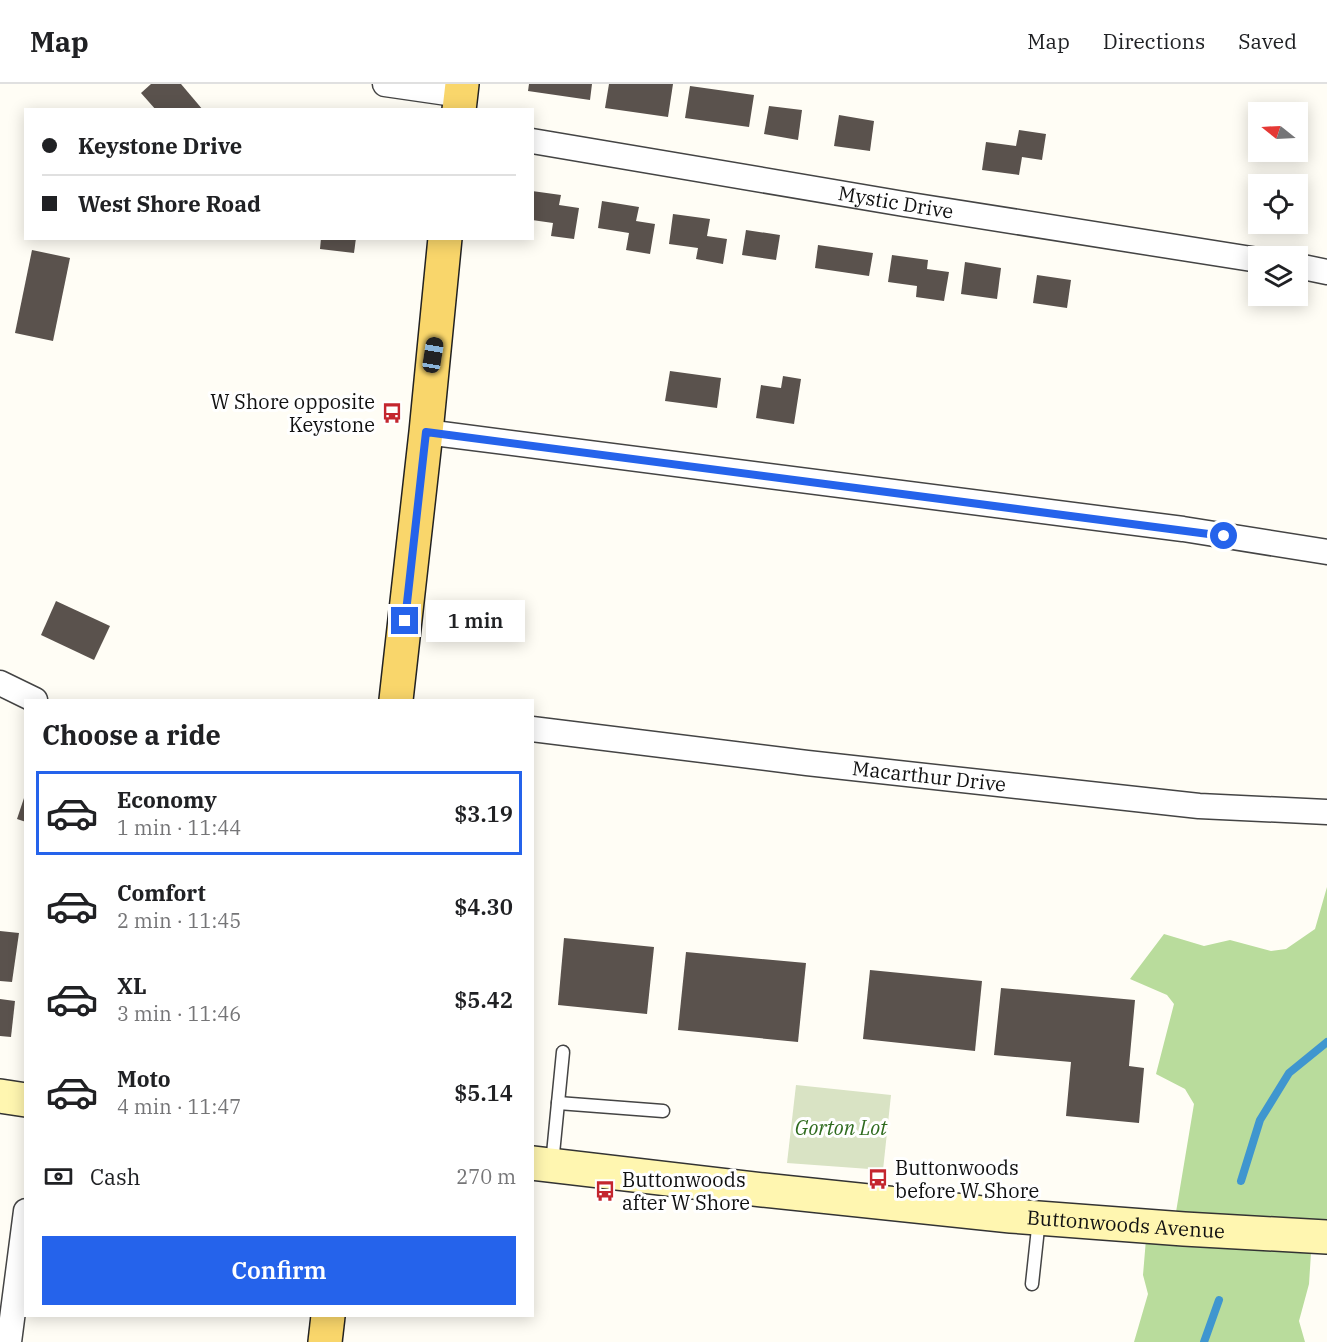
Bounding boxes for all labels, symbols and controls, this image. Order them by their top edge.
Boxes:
text: Map [30,23,89,60]
text: Map [1027,27,1070,55]
text: Directions [1103,27,1205,55]
text: Saved [1238,27,1297,55]
north arrow [1248,102,1308,162]
map controls [1248,102,1308,306]
text: Keystone Drive [78,131,242,160]
button: locate [1248,174,1308,234]
street label: Mystic Drive [836,179,956,225]
text: West Shore Road [78,189,261,218]
button: layers [1248,246,1308,306]
car [421,336,445,374]
place label: W Shore opposite Keystone [210,388,375,438]
bus stop icon: W Shore opposite Keystone [380,401,404,425]
route start [1210,522,1237,549]
callout: 1 min [426,600,525,642]
route end [391,607,418,634]
text: 1 min [448,607,503,634]
text: Choose a ride [42,717,221,752]
street label: Macarthur Drive [851,754,1008,798]
text: Economy [117,785,217,814]
icon: car [45,786,99,840]
text: $3.19 [454,799,513,828]
text: 1 min · 11:44 [117,814,241,841]
text: Comfort [117,878,206,907]
icon: car [45,879,99,933]
text: $4.30 [454,892,513,921]
text: 2 min · 11:45 [117,907,241,934]
text: XL [117,971,147,1000]
icon: car [45,972,99,1026]
text: $5.42 [454,985,513,1014]
text: 3 min · 11:46 [117,1000,241,1027]
text: Moto [117,1064,171,1093]
icon: car [45,1065,99,1119]
text: $5.14 [454,1078,513,1107]
text: 4 min · 11:47 [117,1093,241,1120]
park label: Gorton Lot [795,1114,888,1141]
place label: Buttonwoods before W Shore [895,1154,1039,1204]
icon: cash [42,1160,75,1193]
text: Cash [90,1162,141,1191]
text: 270 m [456,1163,516,1190]
place label: Buttonwoods after W Shore [622,1166,750,1216]
bus stop icon: Buttonwoods before W Shore [866,1167,890,1191]
bus stop icon: Buttonwoods after W Shore [593,1179,617,1203]
street label: Buttonwoods Avenue [1026,1203,1226,1244]
button: Confirm [42,1236,516,1305]

